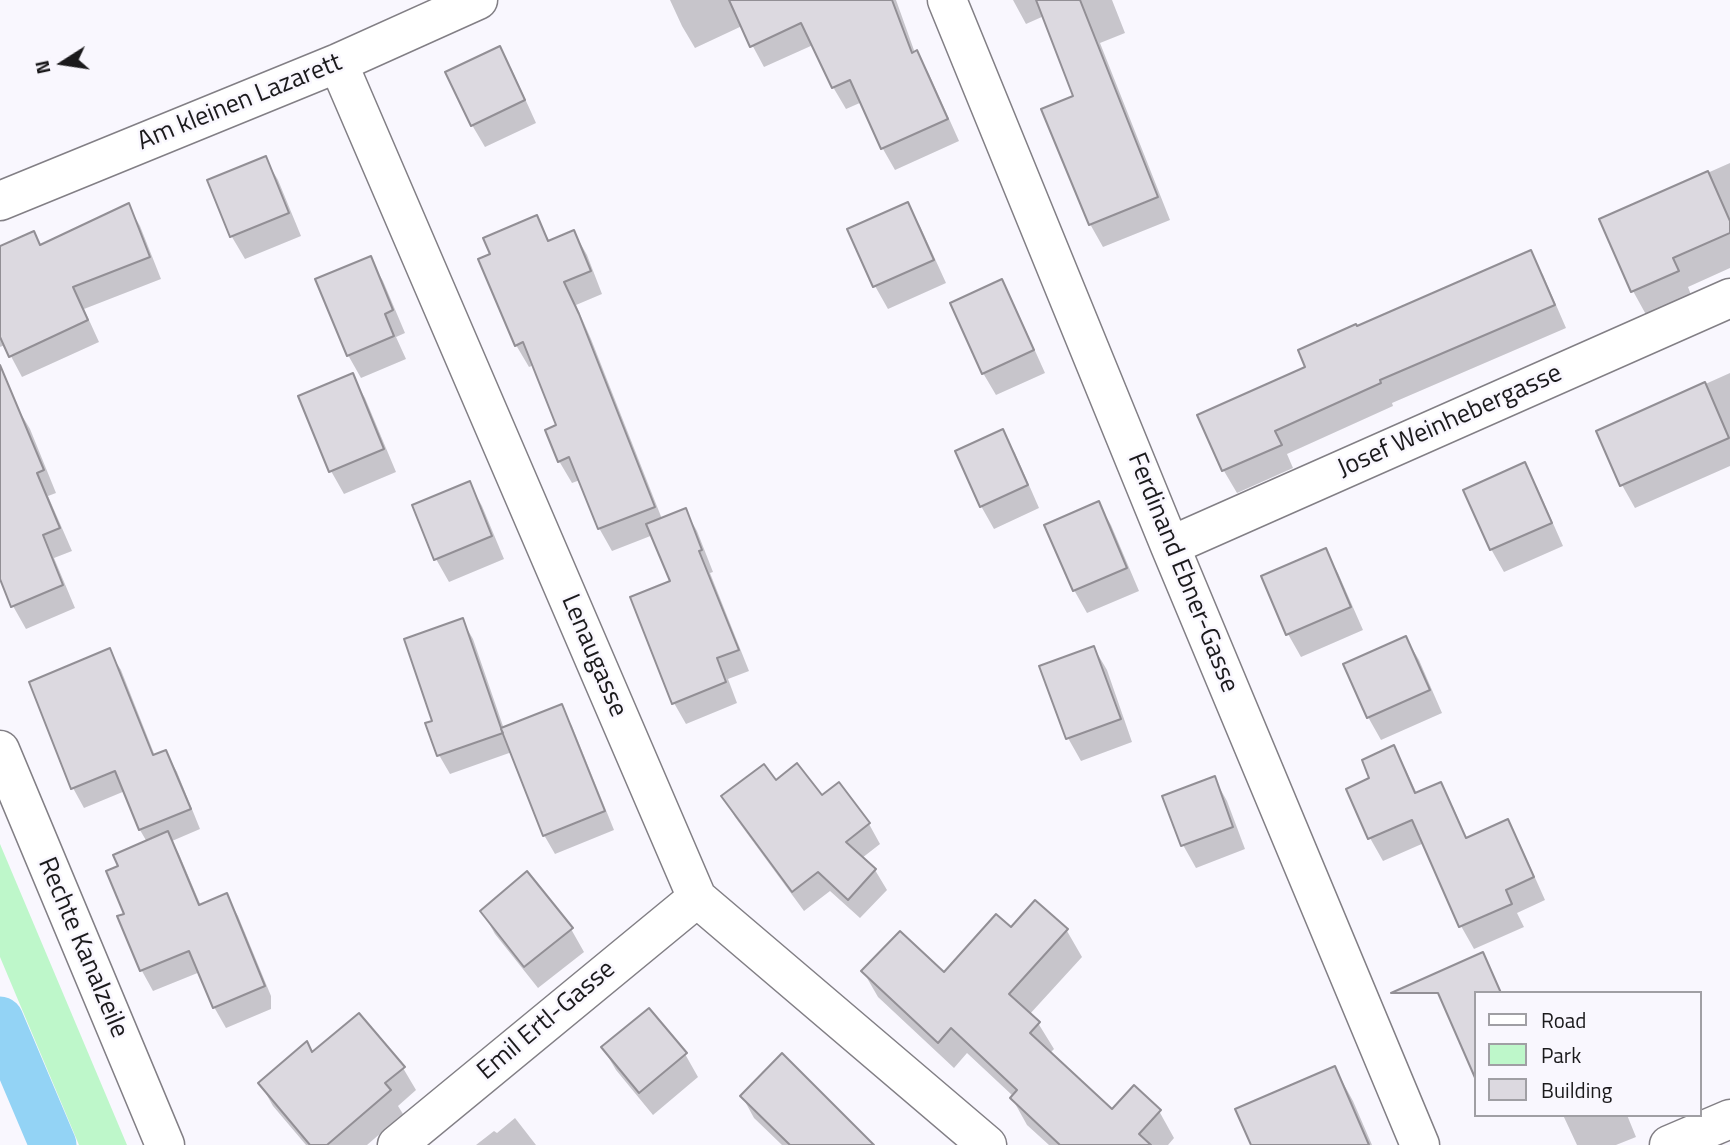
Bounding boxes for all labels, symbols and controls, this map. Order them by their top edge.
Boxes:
north arrow [28,28,98,98]
street label: Am kleinen Lazarett [133,48,347,158]
text: N [26,58,58,77]
street label: Josef Weinhebergasse [1333,358,1567,486]
street label: Ferdinand Ebner-Gasse [1120,449,1244,697]
street label: Lenaugasse [553,590,633,722]
street label: Rechte Kanalzeile [30,853,134,1043]
street label: Emil Ertl-Gasse [472,954,622,1088]
legend [1474,991,1702,1117]
text: Road [1541,1004,1586,1036]
text: Park [1541,1039,1581,1071]
text: Building [1541,1074,1612,1106]

